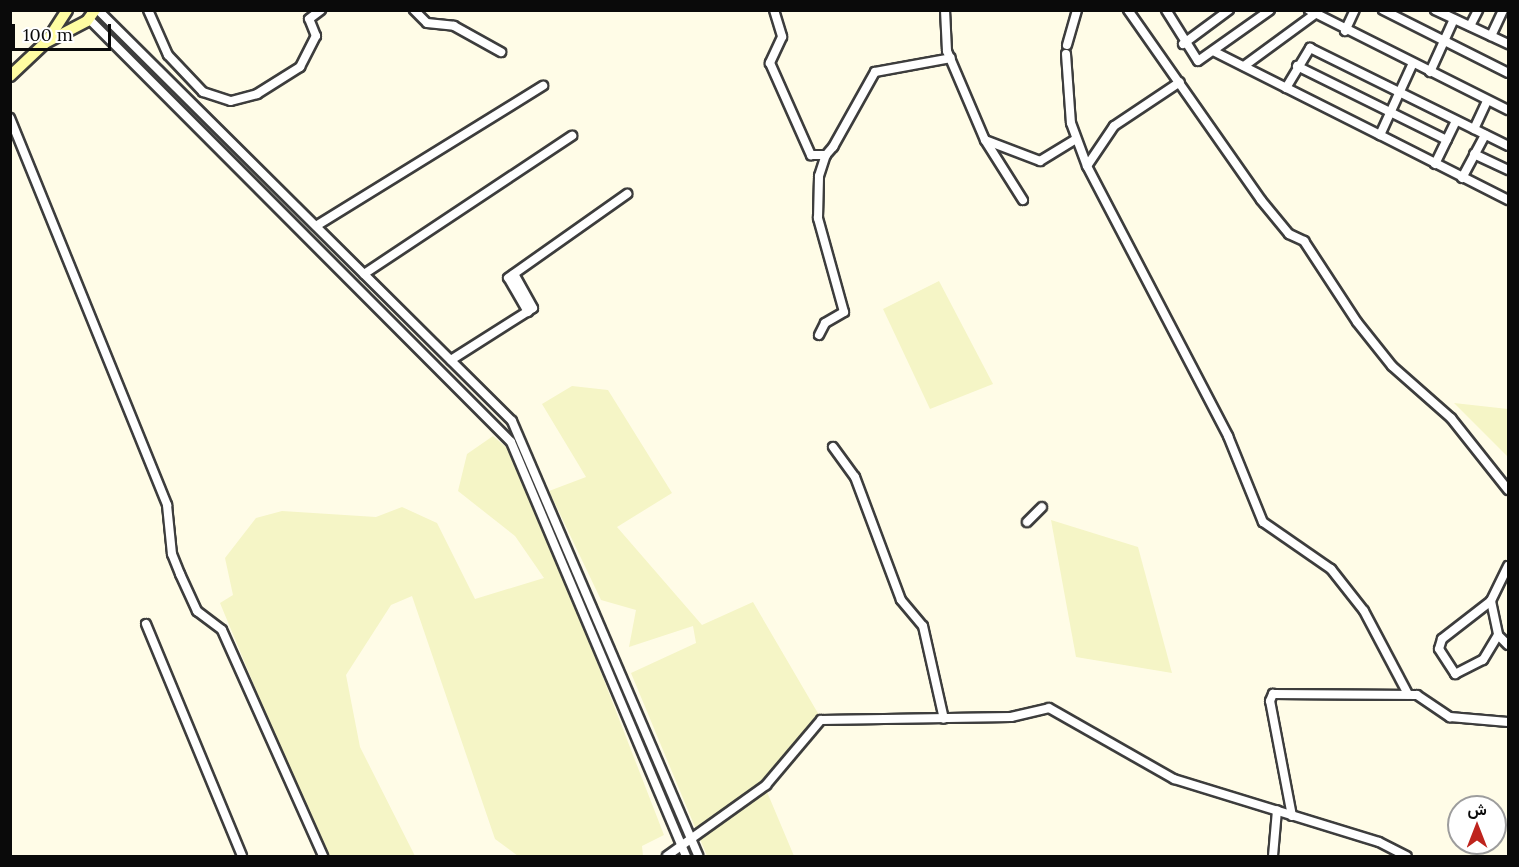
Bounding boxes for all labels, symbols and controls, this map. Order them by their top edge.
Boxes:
scale bar [15,12,114,50]
text: 100 m [23,23,73,46]
north arrow [1447,795,1507,855]
text: ش [1467,799,1487,819]

